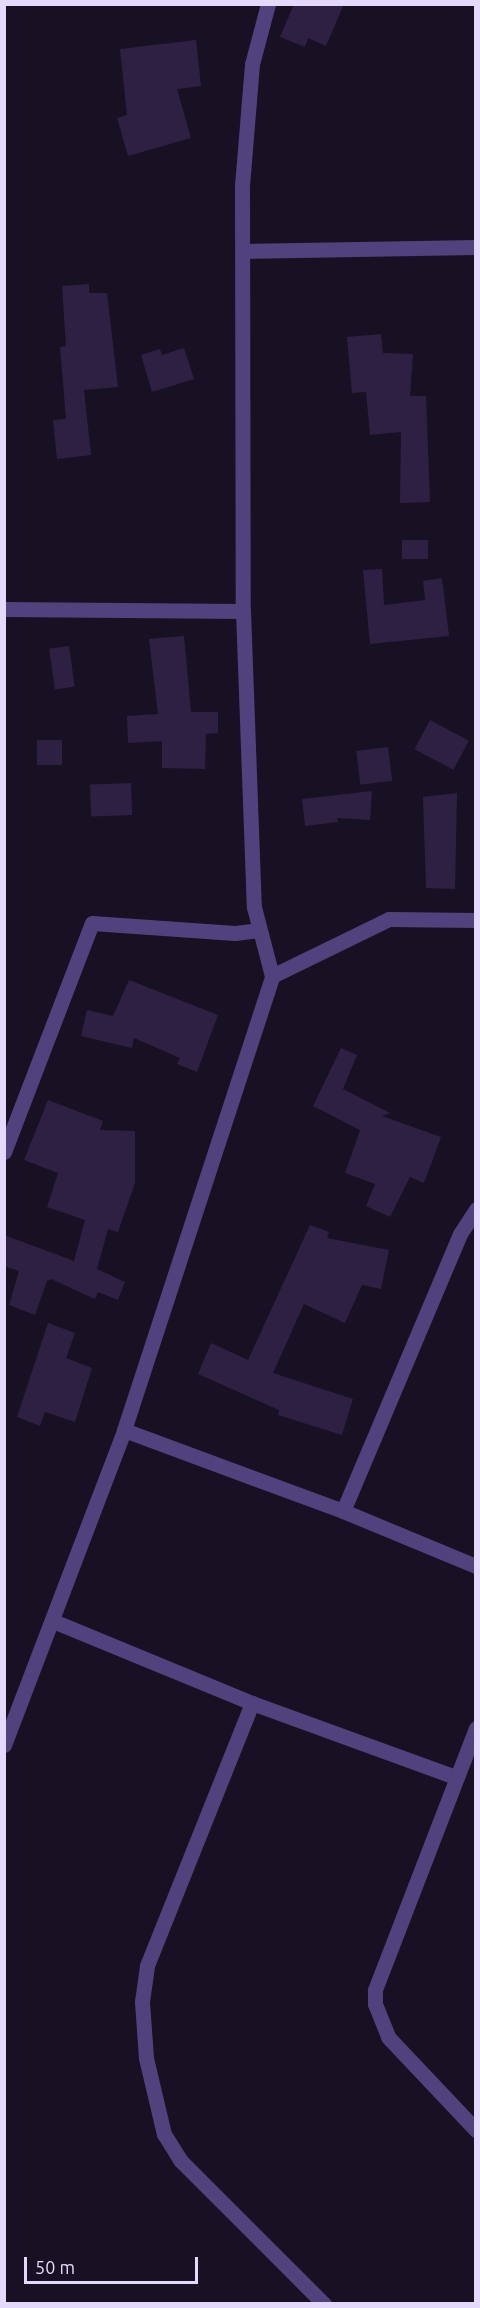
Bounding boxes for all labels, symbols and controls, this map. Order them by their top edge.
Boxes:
scale bar [27,2245,201,2283]
text: 50 m [35,2257,75,2277]

